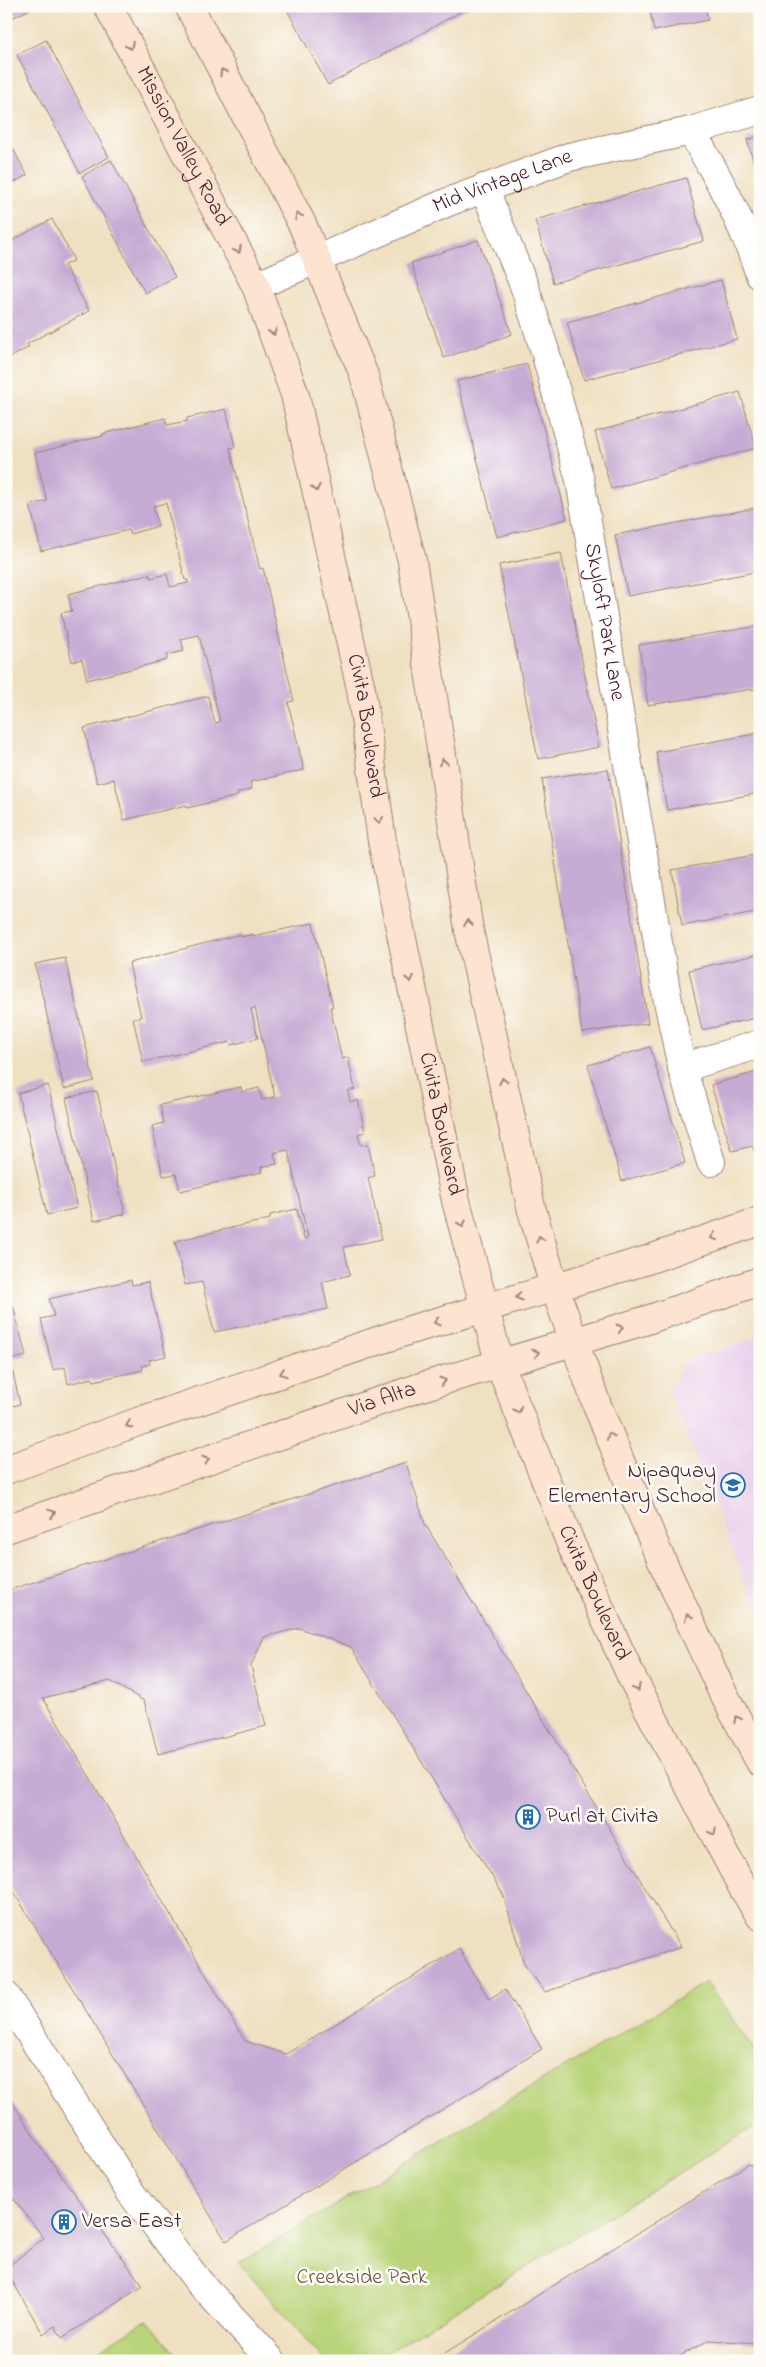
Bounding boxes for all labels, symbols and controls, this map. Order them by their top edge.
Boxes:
one-way arrow [123,41,133,50]
street label: Mission Valley Road [127,61,238,232]
one-way arrow [219,68,229,77]
street label: Mid Vintage Lane [428,141,577,223]
one-way arrow [294,212,304,221]
one-way arrow [232,245,242,254]
one-way arrow [267,327,277,336]
one-way arrow [310,484,321,493]
street label: Skyloft Park Lane [575,541,633,704]
street label: Civita Boulevard [338,651,392,800]
one-way arrow [438,758,449,766]
one-way arrow [373,815,383,824]
one-way arrow [463,918,474,926]
one-way arrow [405,974,415,983]
street label: Civita Boulevard [410,1049,470,1198]
one-way arrow [498,1077,509,1086]
one-way arrow [457,1220,467,1228]
one-way arrow [710,1231,718,1241]
one-way arrow [535,1235,546,1244]
one-way arrow [515,1291,523,1301]
one-way arrow [434,1316,442,1326]
one-way arrow [615,1323,623,1333]
one-way arrow [532,1349,540,1359]
one-way arrow [279,1367,288,1377]
street label: Via Alta [344,1374,421,1427]
one-way arrow [439,1376,447,1387]
one-way arrow [512,1405,522,1414]
one-way arrow [125,1419,134,1429]
one-way arrow [605,1432,616,1441]
one-way arrow [201,1456,209,1466]
place label: Nipaquay Elementary School [547,1456,716,1514]
school or university icon: Nipaquay Elementary School [720,1472,746,1498]
one-way arrow [47,1509,56,1519]
street label: Civita Boulevard [549,1521,638,1666]
one-way arrow [684,1613,694,1622]
one-way arrow [631,1683,641,1692]
one-way arrow [733,1715,743,1724]
place label: Purl at Civita [546,1801,659,1833]
building icon: Purl at Civita [515,1804,541,1830]
one-way arrow [706,1827,716,1836]
place label: Versa East [81,2206,182,2238]
building icon: Versa East [51,2209,77,2235]
park label: Creekside Park [297,2262,428,2294]

